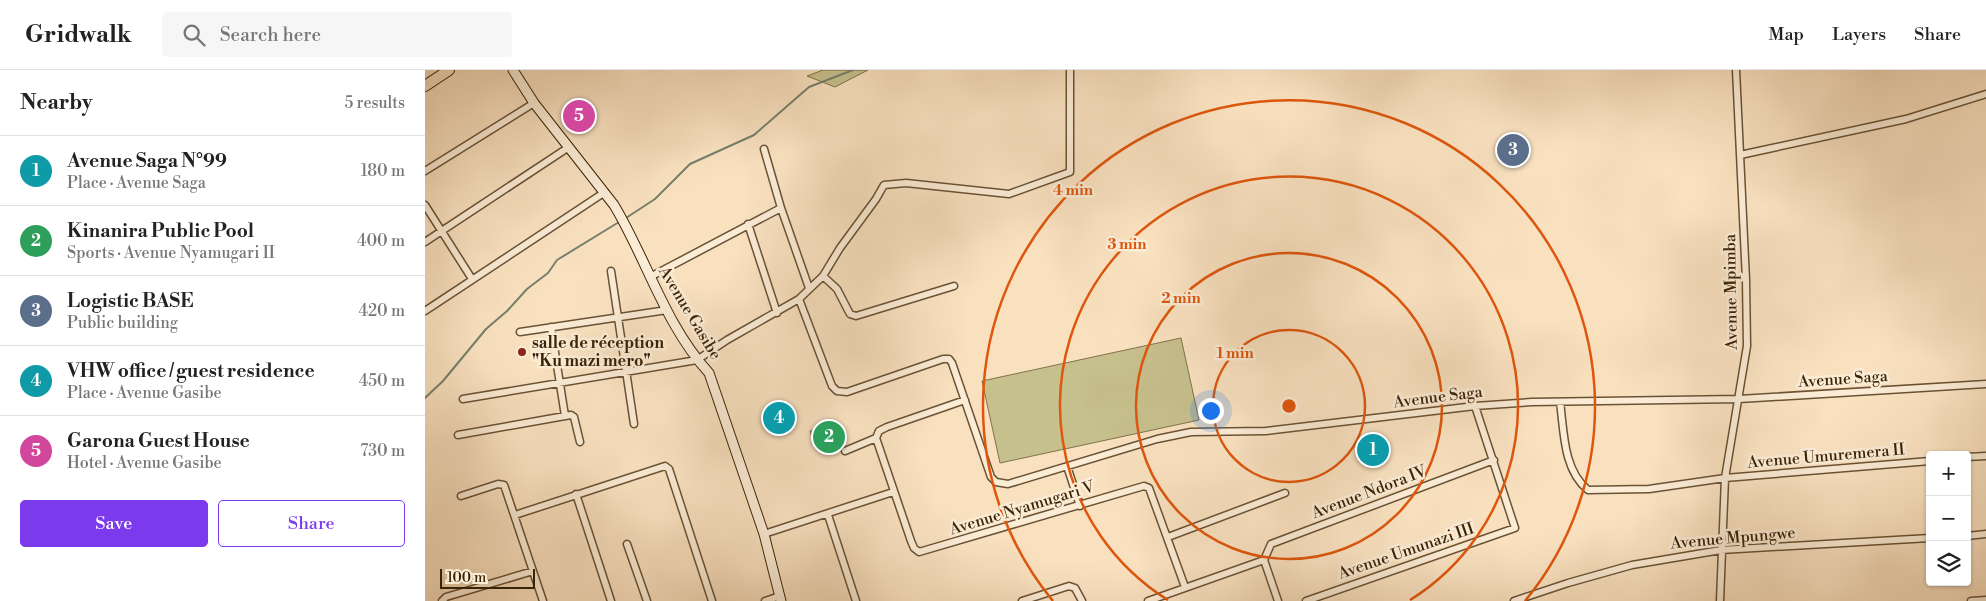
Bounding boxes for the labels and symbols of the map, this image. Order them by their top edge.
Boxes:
pin: 5 [563,97,595,135]
pin: 3 [1497,131,1529,169]
text: 4 min [1053,181,1094,200]
street label: Avenue Mpimba [1720,233,1742,351]
text: 3 min [1107,235,1147,254]
street label: Avenue Gasibe [654,262,726,363]
text: 2 min [1161,289,1201,308]
place label: salle de réception "Ku mazi mero" [532,333,664,371]
text: 1 min [1216,344,1254,363]
marker: salle de réception "Ku mazi mero" [516,346,528,358]
street label: Avenue Saga [1797,366,1889,392]
street label: Avenue Saga [1391,381,1485,413]
centre of rings [1280,397,1298,415]
your location [1198,398,1224,424]
pin: 4 [763,399,795,437]
pin: 2 [813,418,845,456]
pin: 1 [1357,431,1389,469]
street label: Avenue Umuremera II [1745,439,1906,473]
street label: Avenue Ndora IV [1308,461,1430,524]
street label: Avenue Nyamugari V [946,476,1097,540]
street label: Avenue Umunazi III [1334,518,1477,584]
street label: Avenue Mpungwe [1669,523,1796,554]
scale bar [440,566,535,589]

